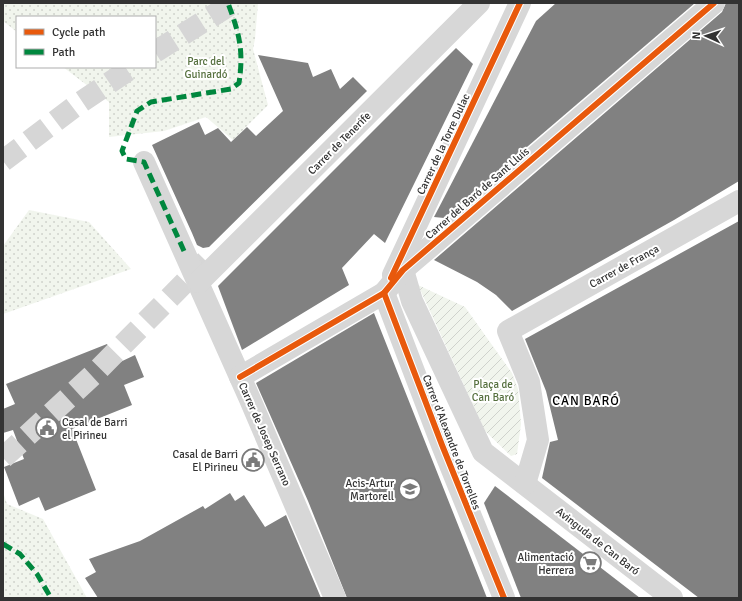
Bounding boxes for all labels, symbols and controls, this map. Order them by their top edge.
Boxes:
legend [16,16,156,68]
north arrow [686,16,726,56]
text: Cycle path [52,25,105,40]
text: N [690,31,703,40]
text: Path [52,45,75,60]
park label: Parc del Guinardó [184,55,228,81]
street label: Carrer de la Torre Dulac [414,92,473,197]
street label: Carrer de Tenerife [305,109,373,177]
street label: Carrer del Baró de Sant Lluís [423,145,532,242]
street label: Carrer de França [587,242,662,291]
street label: Carrer d'Alexandre de Torrelles [420,373,483,512]
park label: Plaça de Can Baró [472,378,514,404]
street label: Carrer de Josep Serrano [236,380,293,488]
district label: CAN BARÓ [552,393,620,409]
public building icon: Casal de Barri el Pirineu [34,415,60,441]
place label: Casal de Barri el Pirineu [62,416,127,442]
public building icon: Casal de Barri El Pirineu [240,447,266,473]
place label: Casal de Barri El Pirineu [173,448,238,474]
school or university icon: Acis-Artur Martorell [397,476,423,502]
place label: Acis-Artur Martorell [346,477,394,503]
street label: Avinguda de Can Baró [553,505,642,578]
supermarket icon: Alimentació Herrera [577,550,603,576]
place label: Alimentació Herrera [518,551,574,577]

